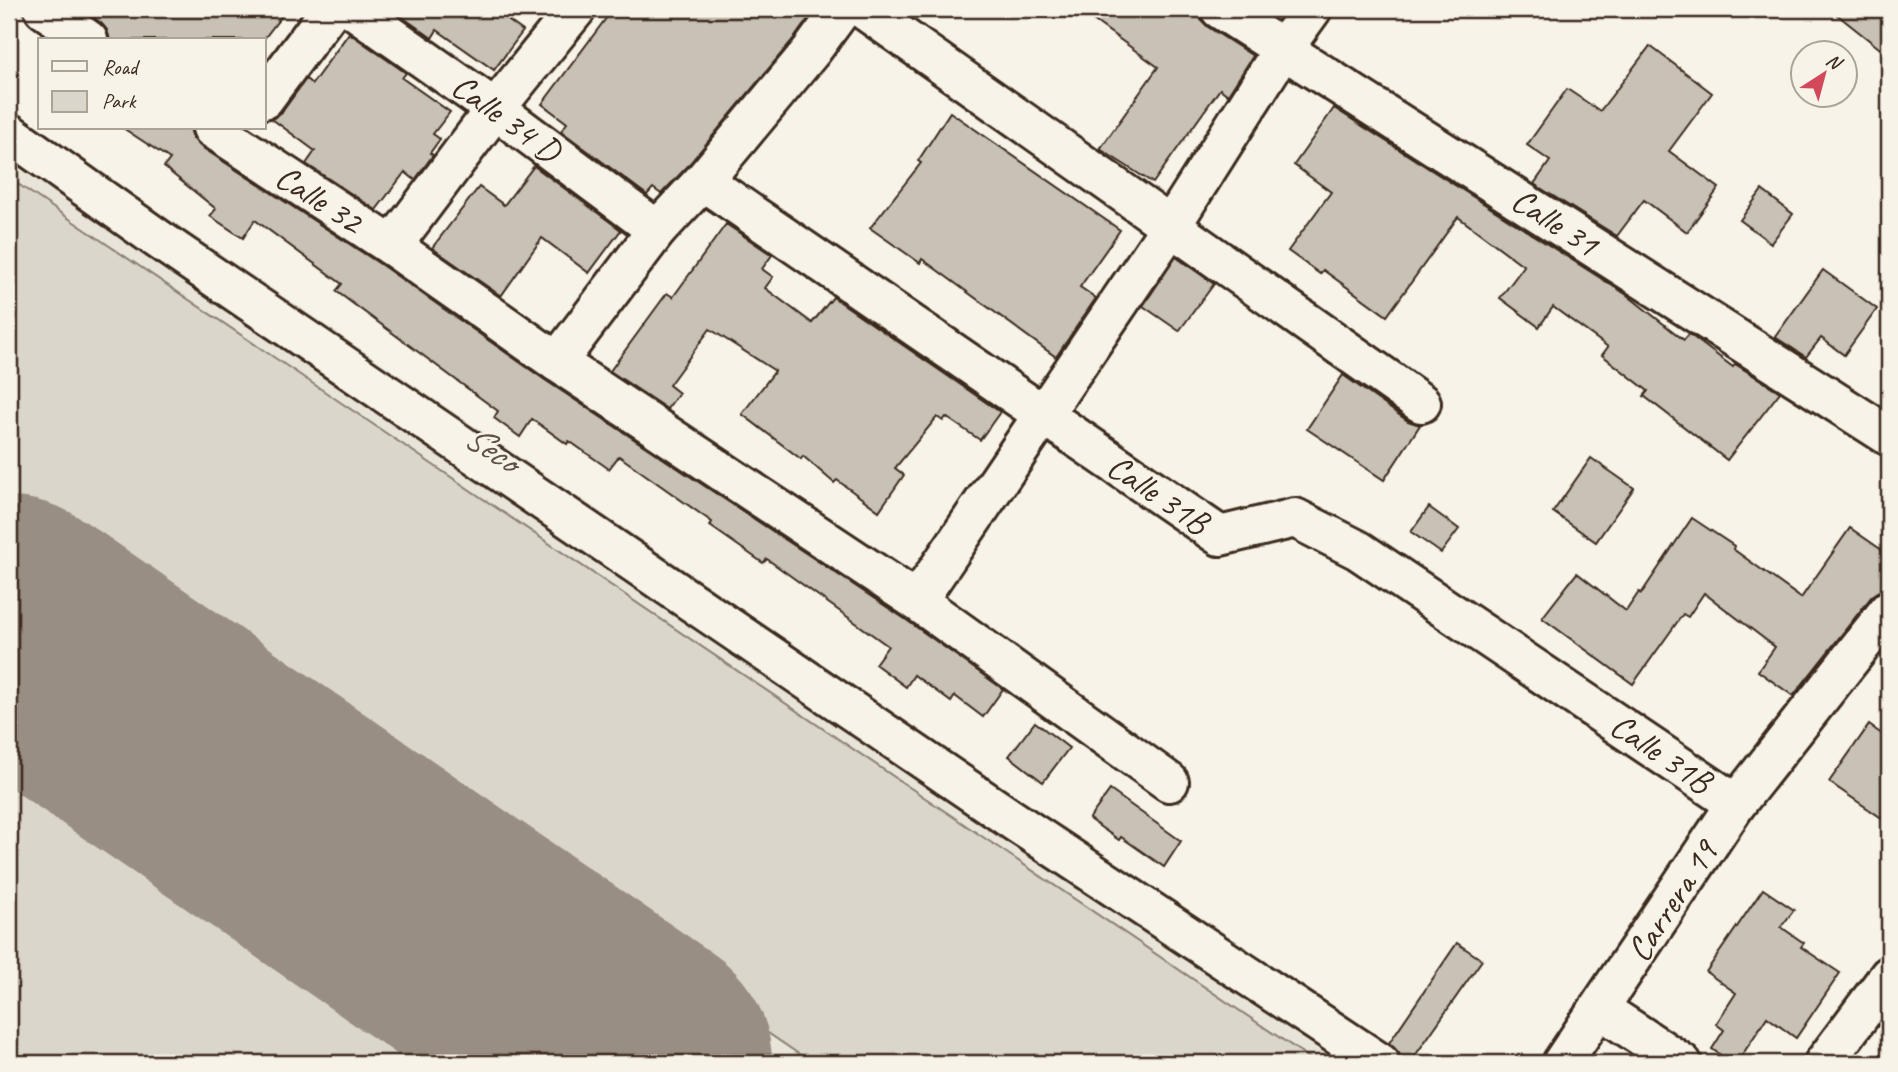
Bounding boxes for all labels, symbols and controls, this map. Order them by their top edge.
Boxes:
legend [38,38,266,130]
north arrow [1790,38,1860,108]
text: N [1822,48,1848,76]
text: Road [102,54,141,80]
street label: Calle 34 D [443,63,571,174]
text: Park [102,88,137,114]
street label: Calle 32 [267,154,374,246]
street label: Calle 31 [1503,177,1609,268]
water label: Seco [456,413,534,487]
street label: Calle 31B [1098,444,1220,546]
street label: Calle 31B [1601,703,1723,805]
street label: Carrera 19 [1616,829,1729,970]

